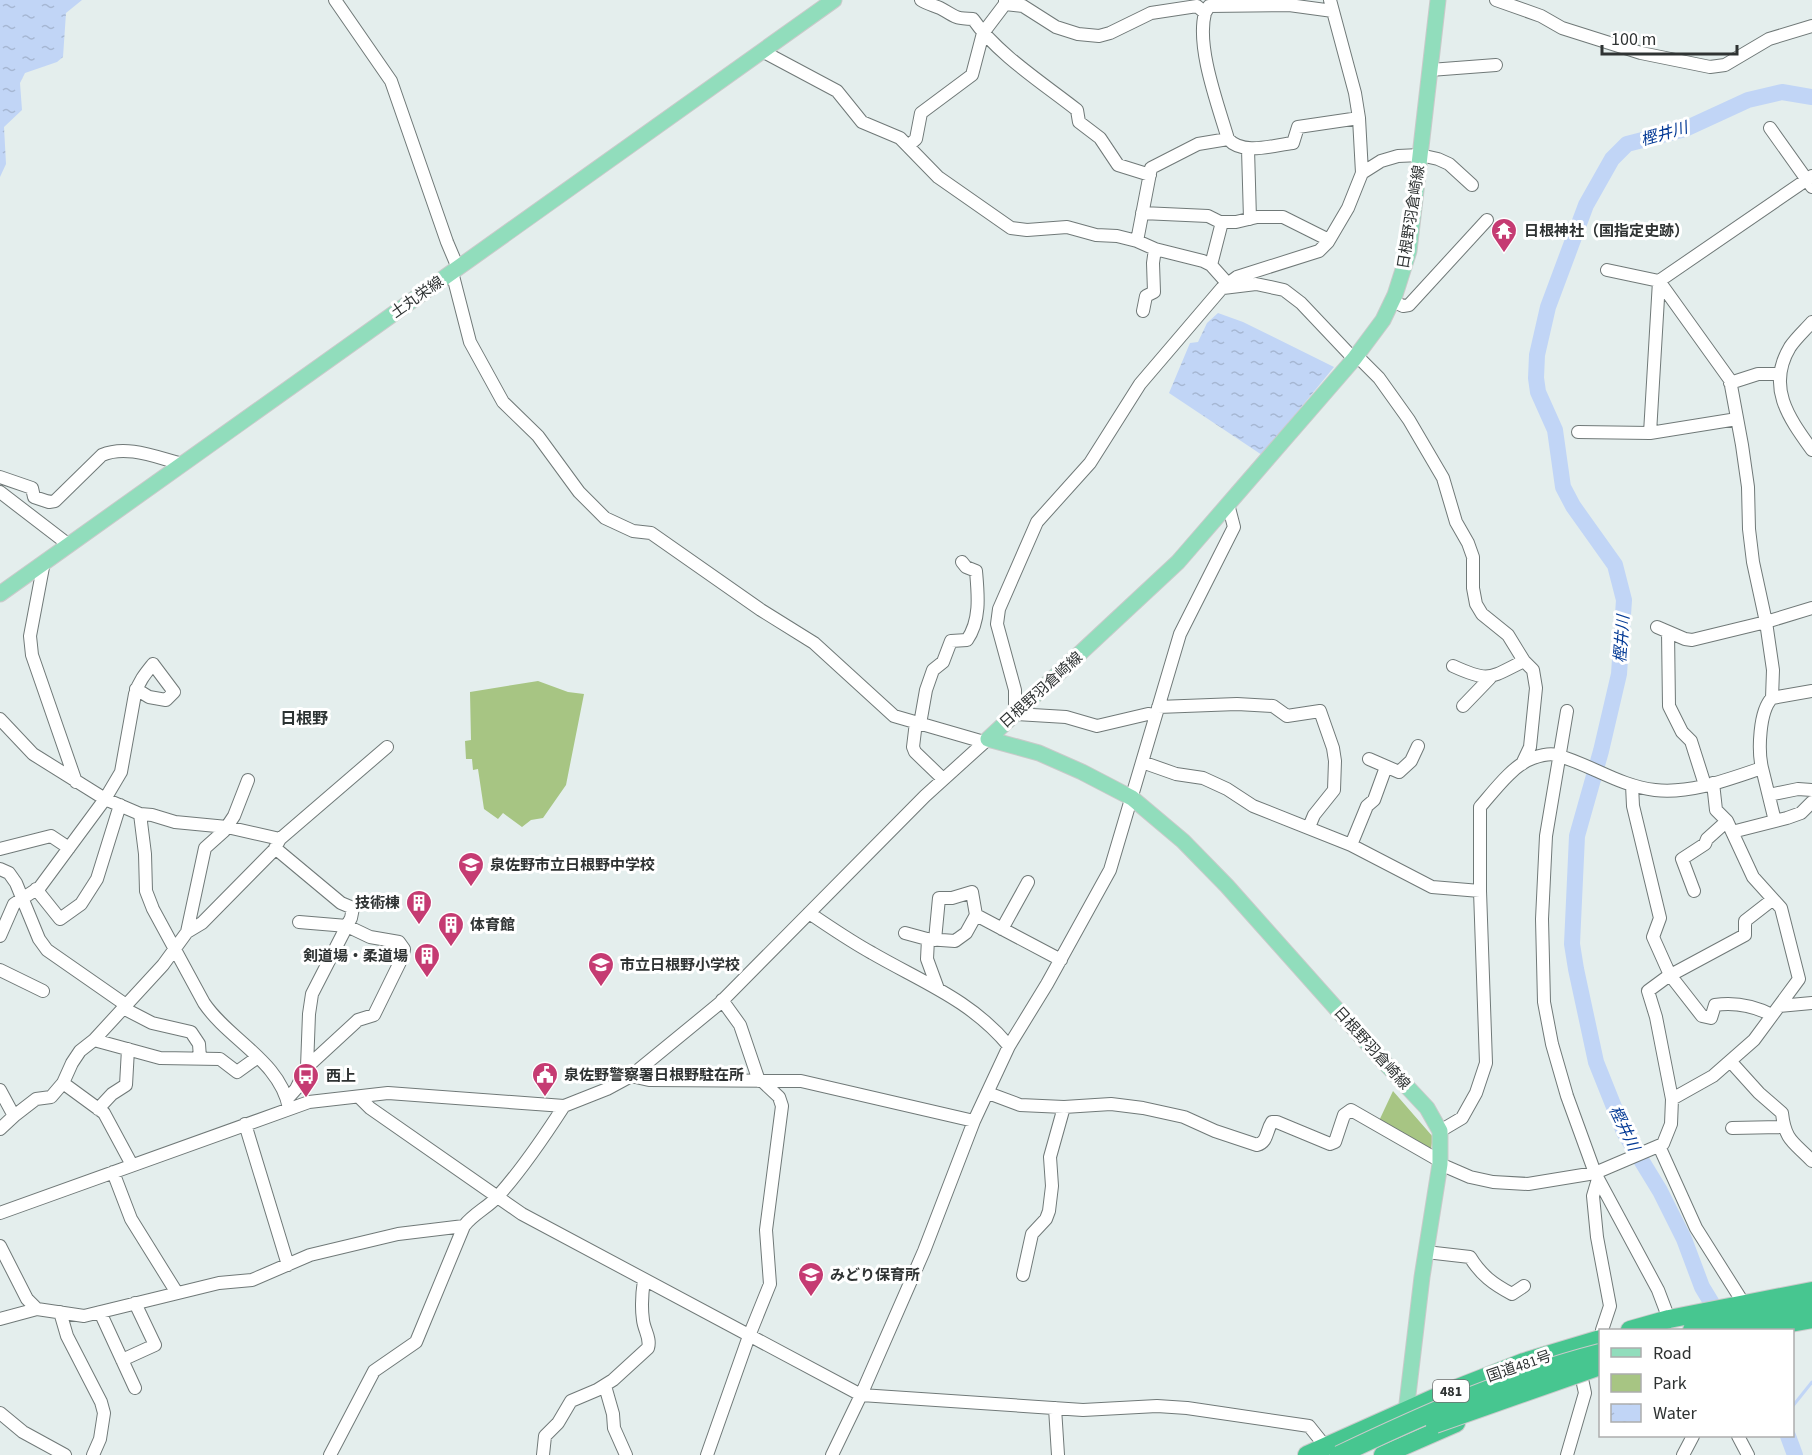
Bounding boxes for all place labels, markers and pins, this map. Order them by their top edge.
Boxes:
temple icon: 日根神社（国指定史跡） [1489,216,1519,254]
place label: 日根神社（国指定史跡） [1524,221,1689,242]
school or university icon: 泉佐野市立日根野中学校 [456,850,486,888]
place label: 泉佐野市立日根野中学校 [490,855,655,876]
building icon: 技術棟 [404,888,434,926]
place label: 技術棟 [355,893,400,914]
building icon: 体育館 [436,910,466,948]
place label: 体育館 [470,915,515,936]
building icon: 剣道場・柔道場 [412,941,442,979]
place label: 剣道場・柔道場 [303,946,408,967]
school or university icon: 市立日根野小学校 [586,950,616,988]
place label: 市立日根野小学校 [620,955,740,976]
public building icon: 泉佐野警察署日根野駐在所 [530,1060,560,1098]
bus stop icon: 西上 [291,1061,321,1099]
place label: 泉佐野警察署日根野駐在所 [564,1065,744,1086]
place label: 西上 [326,1066,356,1087]
school or university icon: みどり保育所 [796,1260,826,1298]
place label: みどり保育所 [830,1265,920,1286]

